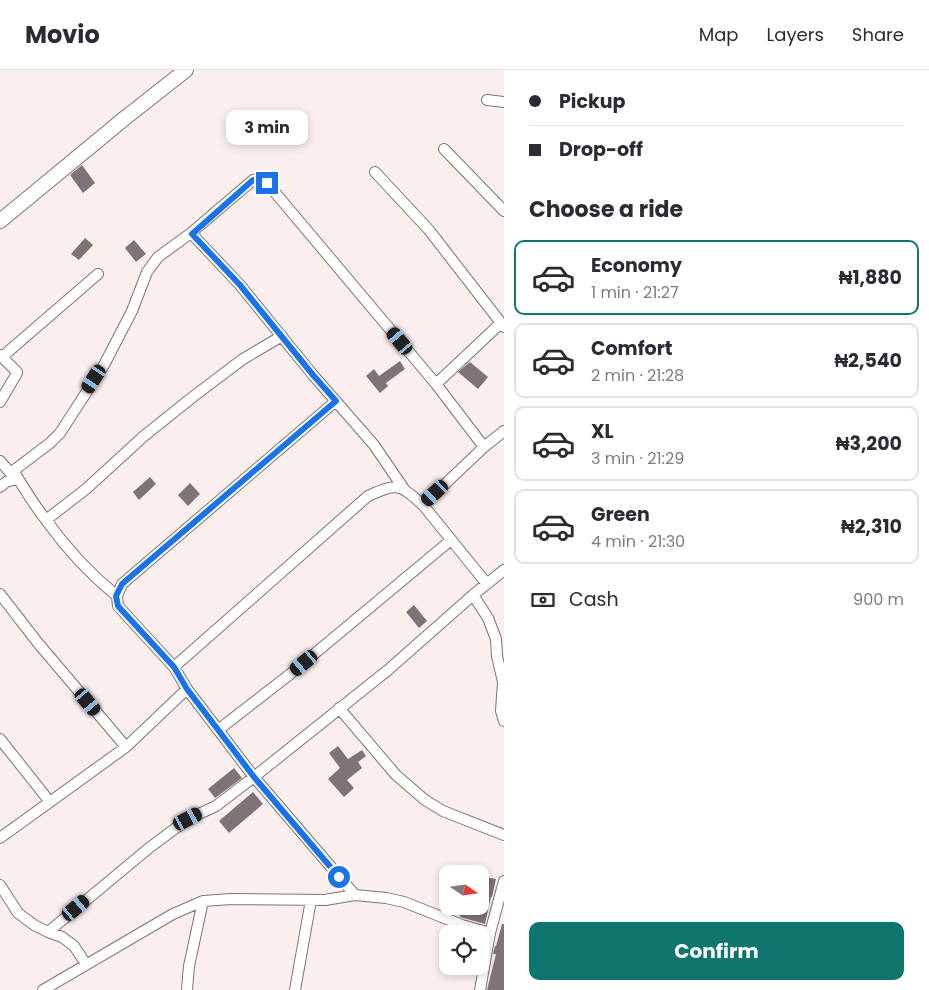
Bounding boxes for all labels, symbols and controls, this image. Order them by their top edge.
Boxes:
text: Movio [25,18,100,51]
text: Map [699,22,739,47]
text: Layers [767,22,824,47]
text: Share [852,22,904,47]
text: Pickup [559,88,625,115]
callout: 3 min [226,111,308,146]
text: 3 min [244,116,290,139]
text: Drop-off [559,136,643,163]
route end [256,172,278,194]
text: Choose a ride [529,194,683,225]
text: Economy [591,252,682,279]
icon: car [531,255,576,300]
text: ₦1,880 [839,264,902,291]
text: 1 min · 21:27 [591,281,679,304]
car [384,325,415,357]
text: Comfort [591,335,673,362]
icon: car [531,338,576,383]
text: ₦2,540 [834,347,902,374]
car [79,362,108,396]
text: 2 min · 21:28 [591,364,684,387]
text: XL [591,418,614,445]
icon: car [531,421,576,466]
text: ₦3,200 [836,430,902,457]
text: 3 min · 21:29 [591,447,684,470]
car [418,477,451,509]
text: Green [591,501,650,528]
icon: car [531,504,576,549]
text: ₦2,310 [841,513,902,540]
text: 4 min · 21:30 [591,530,685,553]
icon: cash [529,586,557,614]
text: Cash [569,586,619,613]
text: 900 m [853,588,904,611]
car [287,648,320,678]
car [72,686,103,718]
car [171,805,204,833]
north arrow [439,865,489,915]
map controls [439,865,489,975]
route start [328,866,350,888]
car [59,893,92,923]
button: Confirm [529,922,904,980]
button: locate [439,925,489,975]

